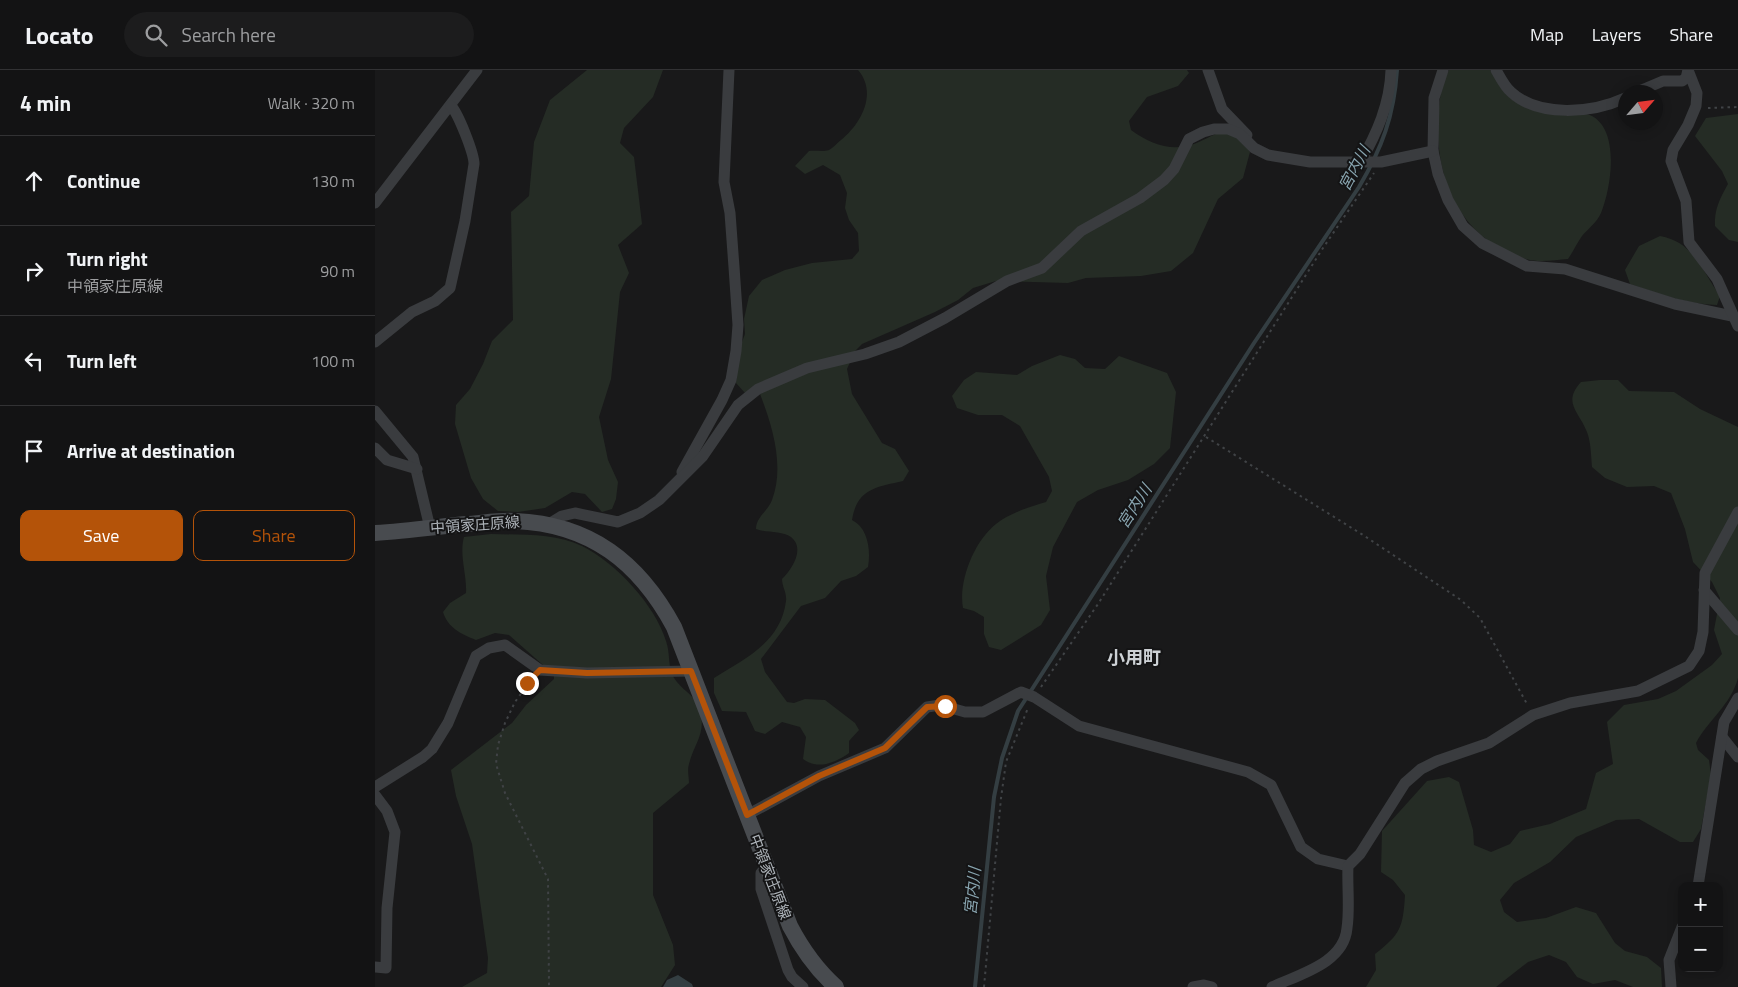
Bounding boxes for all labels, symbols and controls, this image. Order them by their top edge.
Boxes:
search box [124,12,474,57]
text: Locato [25,17,94,53]
text: Search here [182,20,276,49]
icon: search [142,21,170,49]
text: Map [1530,21,1564,48]
text: Layers [1592,21,1641,48]
text: Share [1669,21,1713,48]
north arrow [1618,85,1663,130]
text: 4 min [20,87,71,119]
text: Walk · 320 m [267,91,355,115]
water label: 宮内川 [1332,139,1377,195]
text: Continue [67,166,140,195]
icon: ahead [20,167,48,195]
text: 130 m [311,169,355,193]
text: Turn right [67,244,148,273]
icon: right [20,257,48,285]
text: 90 m [320,259,355,283]
text: 中領家庄原線 [67,274,163,298]
text: Turn left [67,346,137,375]
icon: left [20,347,48,375]
text: 100 m [311,349,355,373]
text: Arrive at destination [67,436,235,465]
icon: arrive [20,437,48,465]
water label: 宮内川 [1111,478,1158,533]
button: Save [20,510,183,561]
button: Share [193,510,355,561]
street label: 中領家庄原線 [429,510,521,539]
district label: 小用町 [1107,644,1161,671]
route end [516,672,539,695]
route start [934,695,957,718]
street label: 中領家庄原線 [744,831,797,923]
water label: 宮内川 [958,864,987,916]
map controls [1678,882,1723,972]
button: + [1678,882,1723,927]
button: − [1678,927,1723,972]

